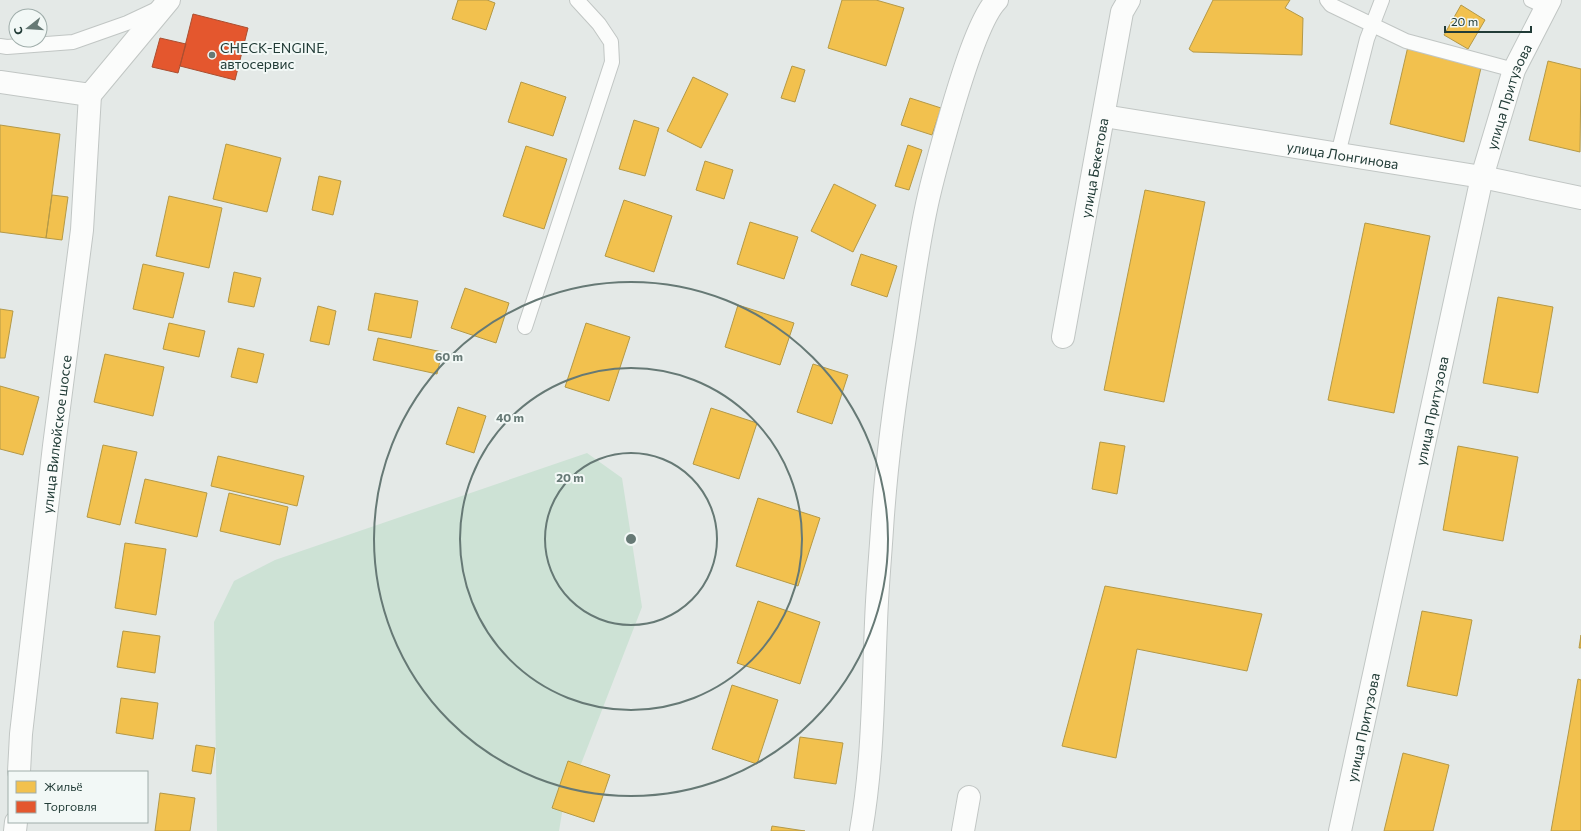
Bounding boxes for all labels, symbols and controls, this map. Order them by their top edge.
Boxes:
north arrow [8,8,48,48]
scale bar [1445,8,1531,34]
text: 20 m [1451,14,1478,28]
text: С [11,25,25,37]
place label: CHECK-ENGINE, автосервис [220,39,328,72]
street label: улица Притузова [1482,41,1535,152]
marker: CHECK-ENGINE, автосервис [207,50,217,60]
street label: улица Бекетова [1076,116,1111,219]
street label: улица Лонгинова [1286,137,1400,172]
text: 60 m [435,349,463,363]
street label: улица Вилюйское шоссе [38,354,74,514]
street label: улица Притузова [1411,355,1451,467]
text: 40 m [496,410,524,424]
text: 20 m [556,470,584,484]
centre of rings [624,532,638,546]
street label: улица Притузова [1342,671,1383,784]
legend [8,771,148,823]
text: Жильё [44,779,83,793]
text: Торговля [44,799,97,813]

